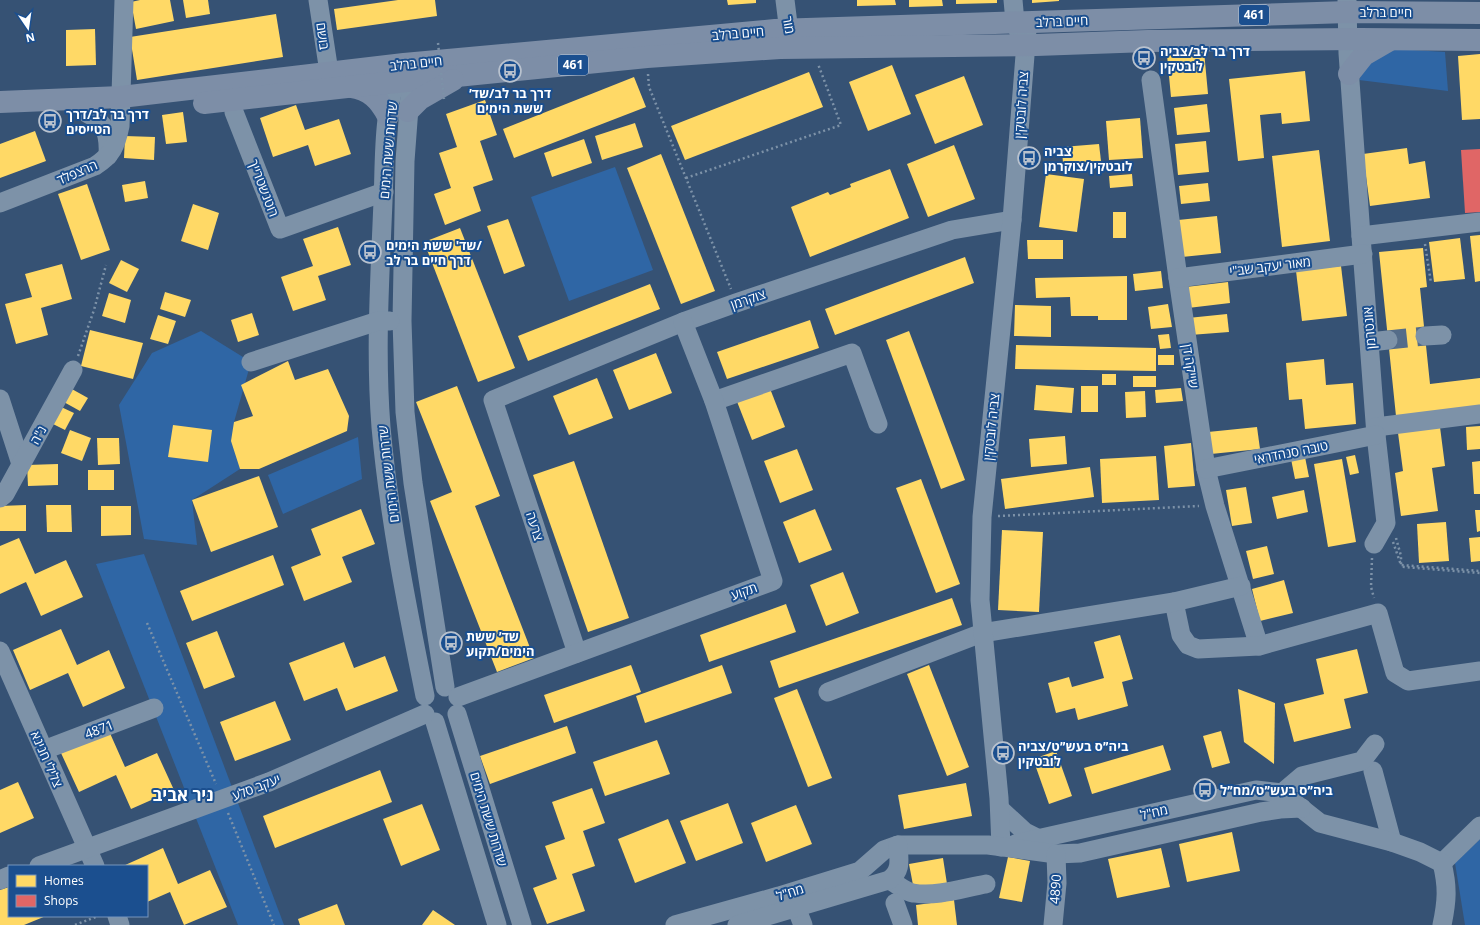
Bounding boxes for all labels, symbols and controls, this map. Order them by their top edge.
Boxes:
street label: חיים ברלב [1360,3,1412,21]
road number: 461 [1239,5,1269,25]
north arrow [8,8,48,48]
street label: חיים ברלב [1036,11,1088,31]
street label: מור [778,15,800,35]
street label: בושם [312,21,334,51]
street label: חיים ברלב [711,22,765,44]
text: N [24,30,36,47]
place label: דרך בר לב/צביה לובטקין [1160,42,1250,75]
bus stop icon: דרך בר לב/צביה לובטקין [1131,45,1157,71]
street label: חיים ברלב [389,51,443,75]
road number: 461 [558,55,588,75]
bus stop icon: דרך בר לב/שד׳ ששת הימים [497,58,523,84]
street label: צביה לובטקין [1010,71,1032,139]
place label: דרך בר לב/שד׳ ששת הימים [469,84,551,117]
street label: שדרות ששת הימים [375,101,401,199]
place label: דרך בר לב/דרך הטייסים [66,105,149,138]
bus stop icon: דרך בר לב/דרך הטייסים [37,108,63,134]
place label: צביה לובטקין/צוקרמן [1044,142,1132,175]
bus stop icon: צביה לובטקין/צוקרמן [1016,145,1042,171]
street label: הרצפלד [54,155,100,189]
street label: רוטנשטרייך [245,157,283,219]
place label: שד' ששת הימים/ דרך חיים בר לב [386,236,483,269]
bus stop icon: שד' ששת הימים/ דרך חיים בר לב [357,239,383,265]
street label: מאור יעקב שב"י [1228,252,1312,280]
street label: צוקרמן [728,285,768,313]
street label: אונטרמן [1358,306,1380,350]
street label: שייקה דן [1179,343,1203,389]
street label: צביה לובטקין [979,393,1003,461]
street label: נ"ה [26,422,50,448]
street label: שדרות ששת הימים [373,424,403,524]
street label: טובה סנהדראי [1252,436,1330,468]
street label: צרעה [522,509,548,543]
street label: תקוע [728,578,760,604]
place label: שד׳ ששת הימים/תקוע [466,627,535,660]
bus stop icon: שד׳ ששת הימים/תקוע [438,630,464,656]
street label: 4871 [82,715,116,743]
street label: צלילי חנינא [27,728,67,790]
place label: ביה״ס בעש״ט/צביה לובטקין [1018,737,1129,770]
bus stop icon: ביה״ס בעש״ט/צביה לובטקין [990,740,1016,766]
street label: יעקב סלע [229,770,283,804]
street label: שדרות ששת הימים [466,770,512,868]
bus stop icon: ביה״ס בעש״ט/מח״ל [1192,777,1218,803]
place label: ביה״ס בעש״ט/מח״ל [1220,781,1333,799]
district label: ניר אביב [152,783,214,806]
street label: מח"ל [1138,800,1170,824]
legend [8,865,148,917]
text: Homes [44,872,84,889]
street label: 4890 [1045,874,1065,904]
street label: מח"ל [774,879,806,905]
text: Shops [44,892,79,909]

